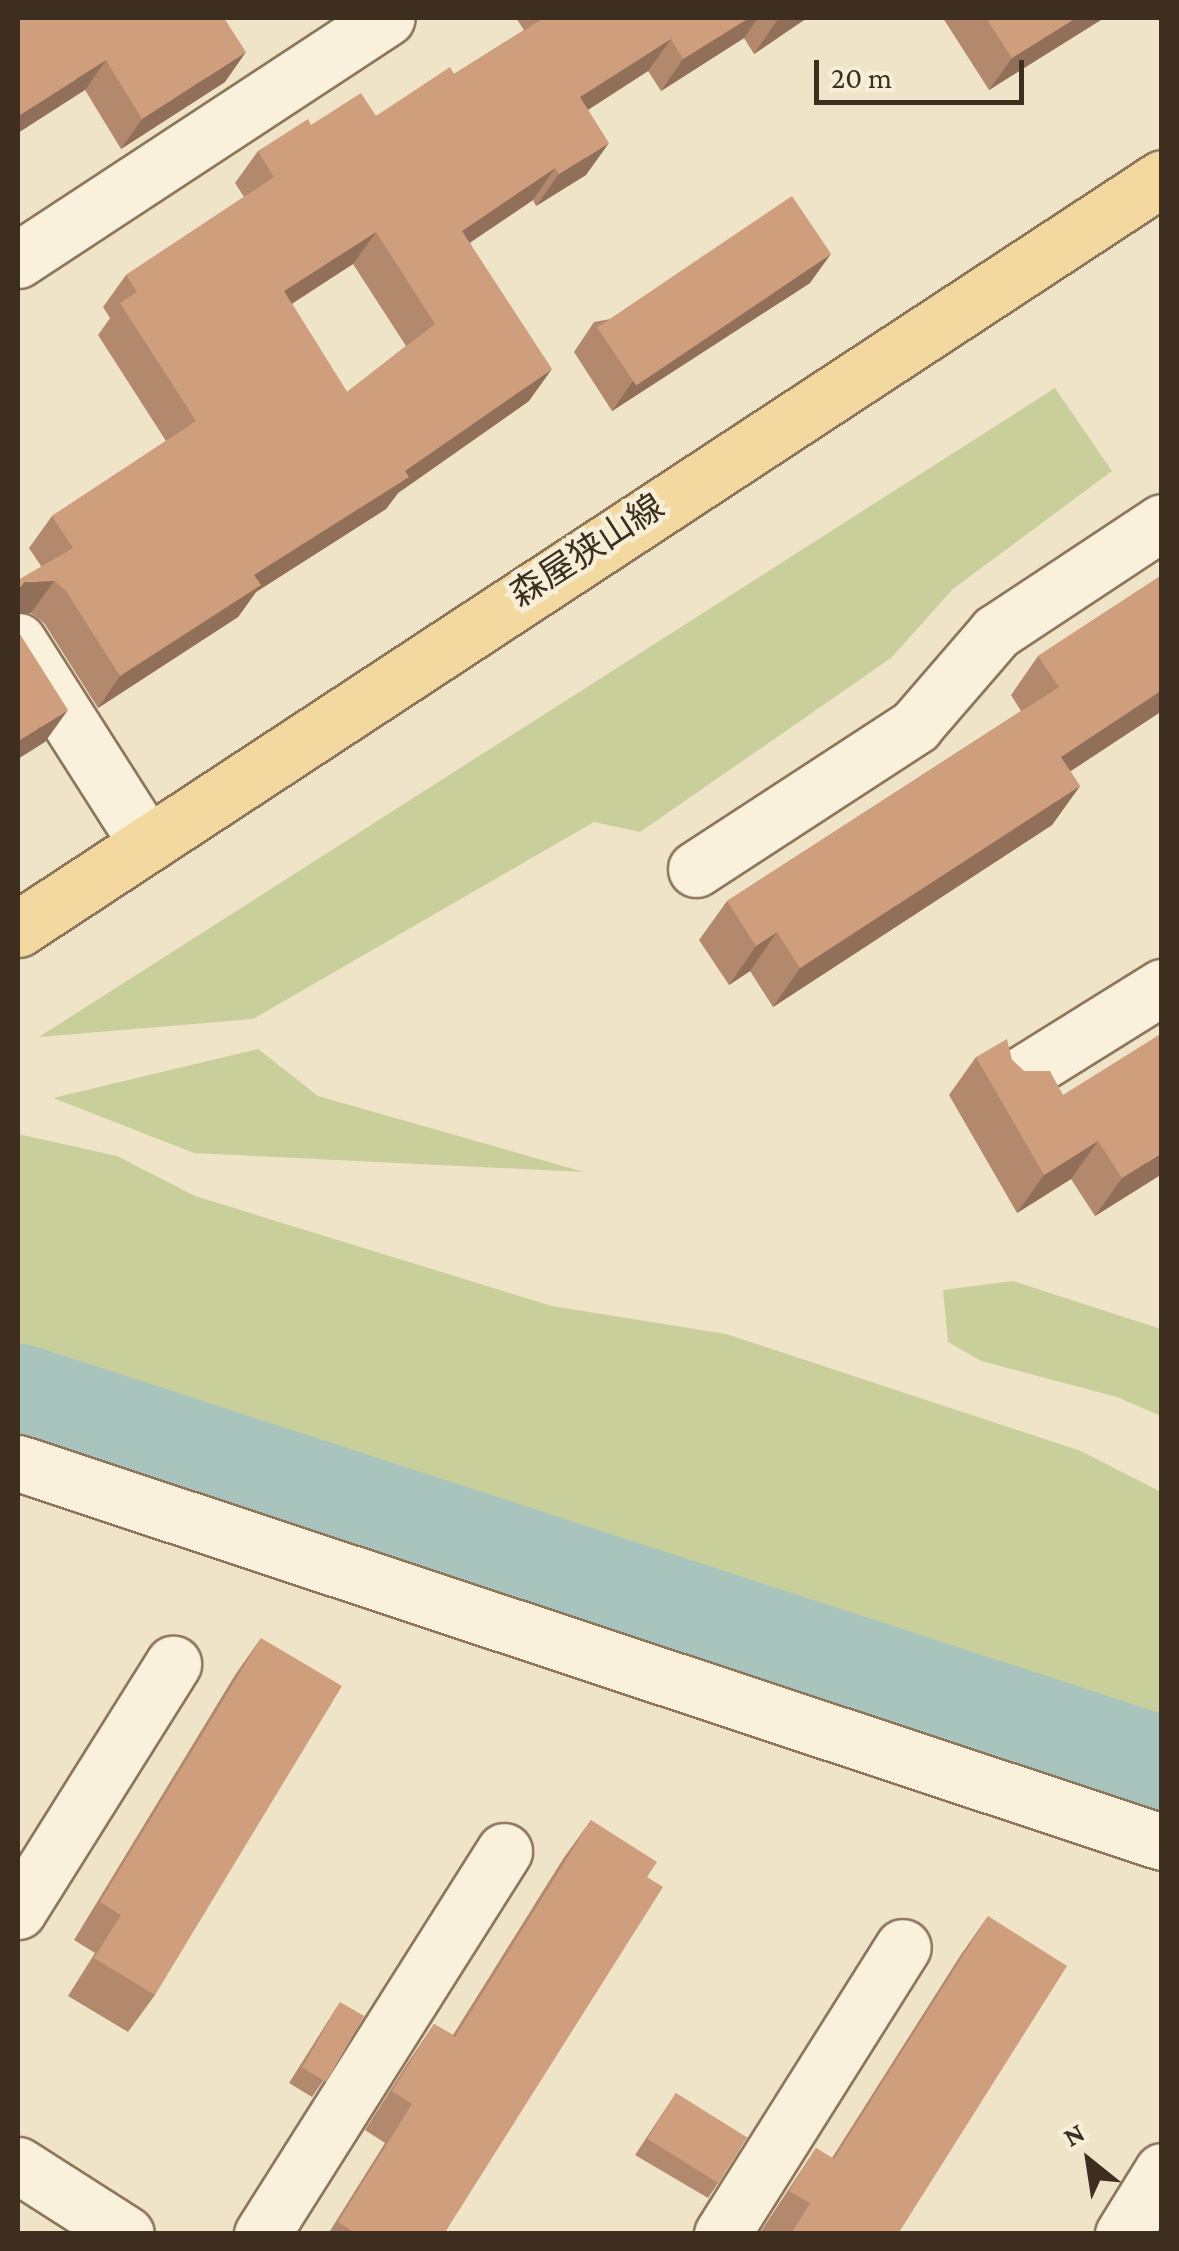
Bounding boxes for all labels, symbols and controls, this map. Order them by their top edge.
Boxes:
scale bar [819,40,1029,102]
text: 20 m [831,61,892,94]
street label: 森屋狭山線 [502,486,672,616]
north arrow [1039,2111,1139,2211]
text: N [1058,2116,1090,2153]

